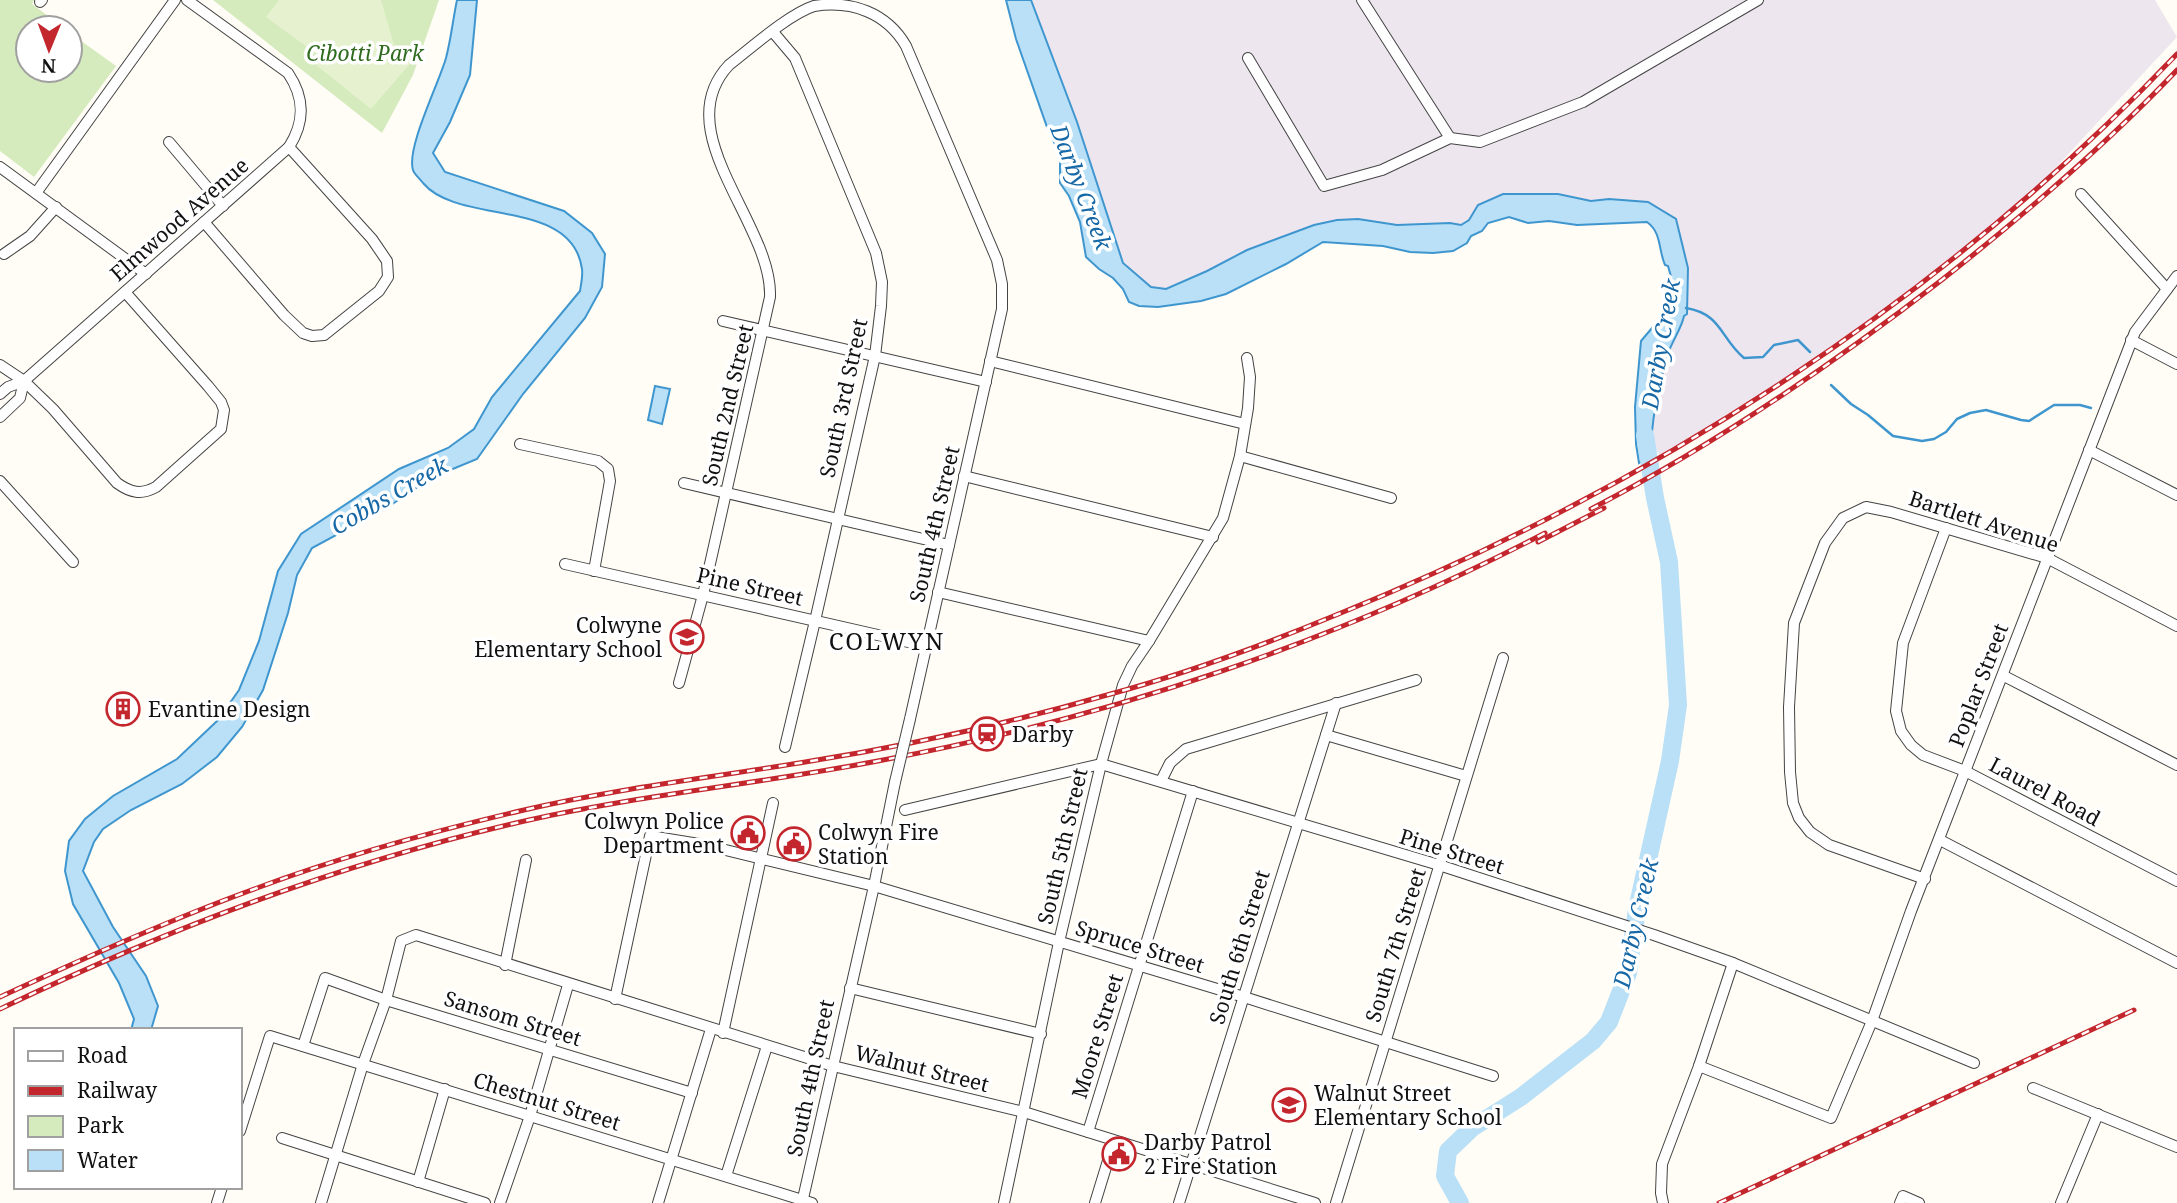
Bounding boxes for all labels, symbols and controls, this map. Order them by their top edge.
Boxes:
north arrow [14,14,84,84]
park label: Cibotti Park [306,39,425,67]
text: N [41,53,56,79]
water label: Darby Creek [1043,119,1121,255]
street label: Elmwood Avenue [104,151,254,287]
water label: Darby Creek [1633,275,1687,413]
street label: South 3rd Street [813,316,873,480]
street label: South 2nd Street [695,321,759,489]
street label: South 4th Street [902,443,966,605]
water label: Cobbs Creek [324,448,454,542]
street label: Bartlett Avenue [1906,484,2062,558]
street label: Pine Street [694,560,806,612]
place label: Colwyne Elementary School [474,611,662,663]
school or university icon: Colwyne Elementary School [668,618,706,656]
street label: Poplar Street [1942,619,2014,751]
district label: COLWYN [829,624,945,657]
building icon: Evantine Design [104,690,142,728]
place label: Evantine Design [148,695,311,723]
station icon: Darby [968,715,1006,753]
place label: Darby [1012,720,1073,748]
street label: Laurel Road [1985,750,2105,832]
street label: South 5th Street [1030,765,1094,927]
place label: Colwyn Police Department [584,807,724,859]
public building icon: Colwyn Police Department [729,814,767,852]
place label: Colwyn Fire Station [818,818,939,870]
street label: Pine Street [1396,822,1508,880]
public building icon: Colwyn Fire Station [775,825,813,863]
water label: Darby Creek [1604,854,1666,992]
street label: South 7th Street [1358,865,1432,1025]
street label: South 6th Street [1202,867,1276,1027]
street label: Spruce Street [1072,913,1208,979]
street label: Moore Street [1065,970,1129,1102]
street label: Sansom Street [441,984,585,1052]
street label: South 4th Street [780,997,840,1159]
legend [14,1028,242,1189]
street label: Walnut Street [852,1038,992,1098]
text: Road [77,1041,128,1069]
street label: Chestnut Street [470,1065,624,1137]
text: Railway [77,1076,157,1104]
place label: Walnut Street Elementary School [1314,1079,1502,1131]
school or university icon: Walnut Street Elementary School [1270,1086,1308,1124]
text: Park [77,1111,124,1139]
place label: Darby Patrol 2 Fire Station [1144,1128,1277,1180]
public building icon: Darby Patrol 2 Fire Station [1100,1135,1138,1173]
text: Water [77,1146,138,1174]

